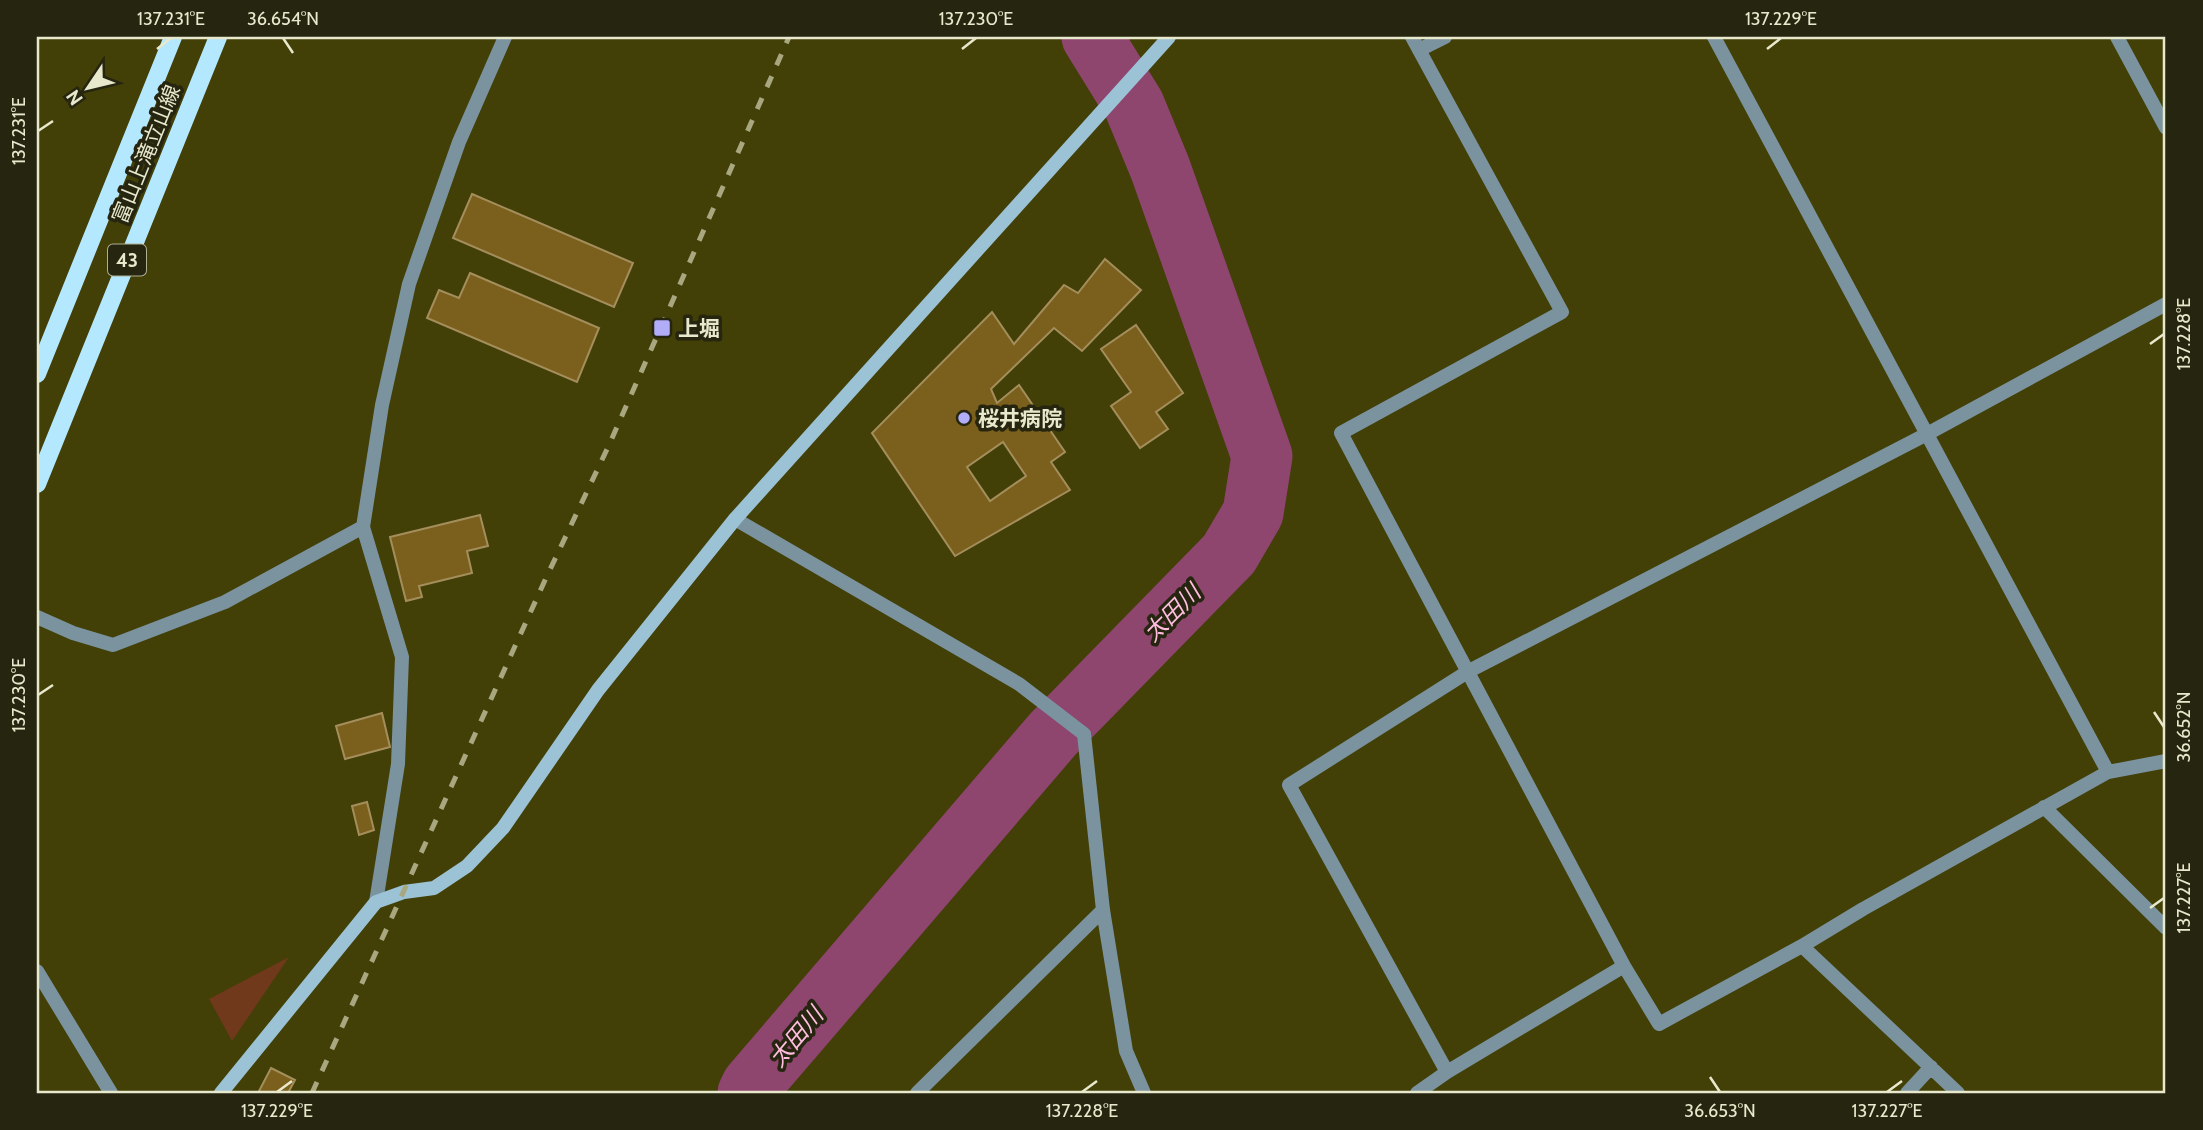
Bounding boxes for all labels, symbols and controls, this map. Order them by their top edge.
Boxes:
text: 137.231°E [137,8,205,30]
text: 36.654°N [247,8,319,30]
text: 137.230°E [939,8,1013,30]
text: 137.229°E [1745,8,1817,30]
north arrow [52,52,122,122]
street label: 富山上滝立山線 [107,81,185,227]
text: N [61,85,88,110]
text: 137.231°E [8,97,30,165]
road number: 43 [108,244,146,276]
text: 137.228°E [2173,298,2195,370]
place label: 上堀 [678,316,720,341]
marker: 上堀 [652,318,672,338]
place label: 桜井病院 [978,406,1062,431]
marker: 桜井病院 [956,410,972,426]
water label: 太田川 [1138,577,1208,647]
text: 137.230°E [8,658,30,732]
text: 36.652°N [2173,691,2195,763]
text: 137.227°E [2173,863,2195,933]
water label: 太田川 [763,999,831,1072]
text: 137.229°E [241,1100,313,1122]
text: 137.228°E [1046,1100,1118,1122]
text: 36.653°N [1684,1100,1756,1122]
text: 137.227°E [1852,1100,1922,1122]

